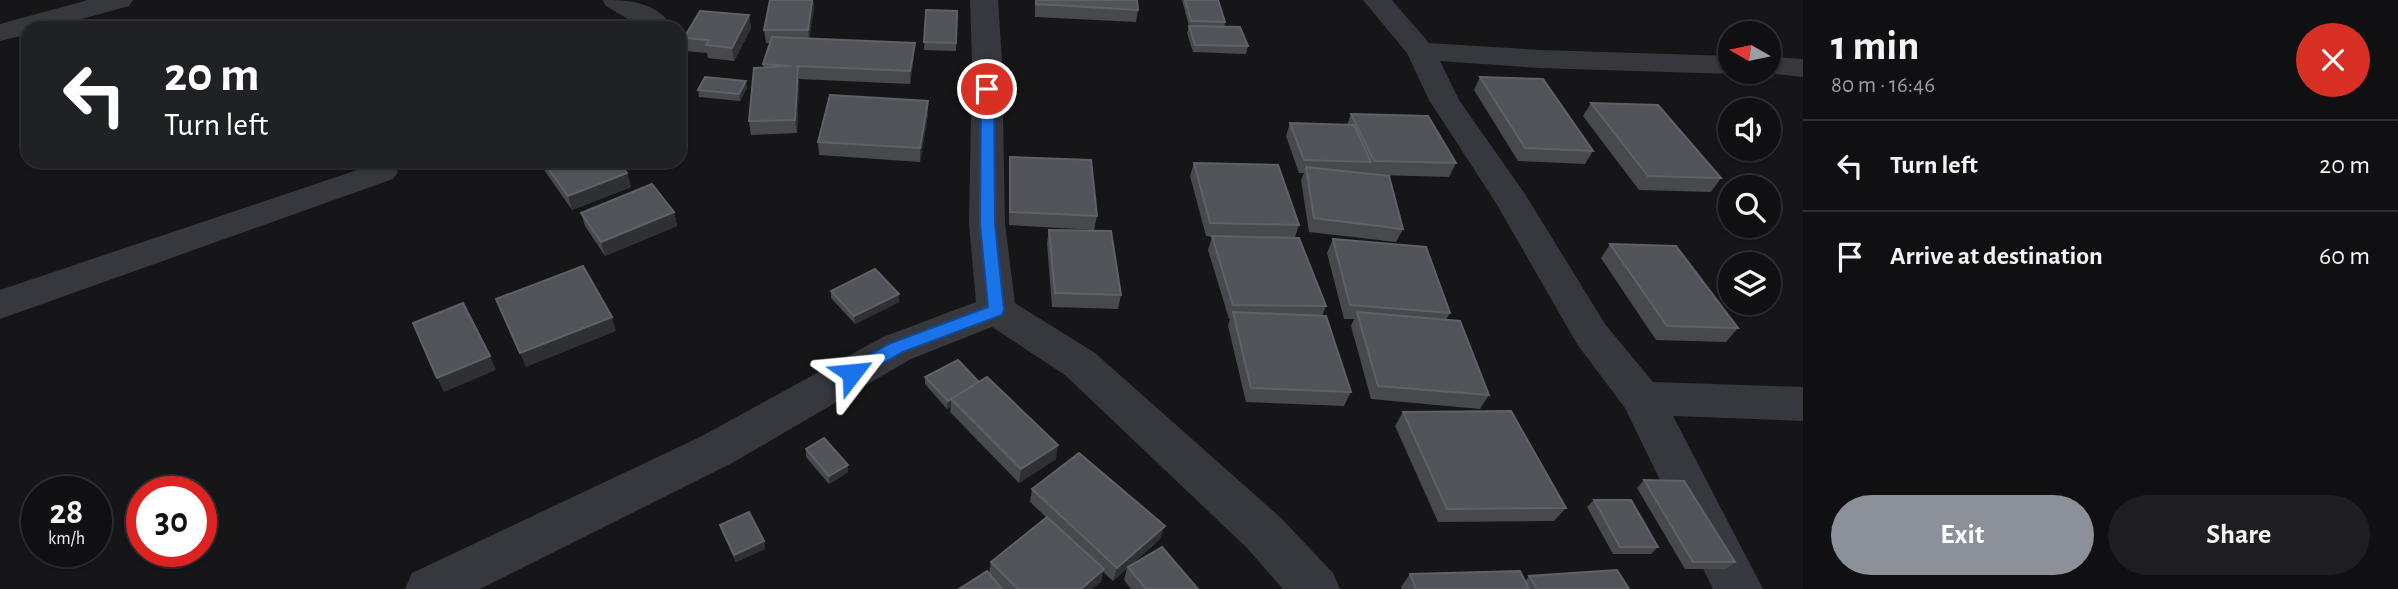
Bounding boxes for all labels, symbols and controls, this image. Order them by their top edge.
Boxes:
north arrow [1718,21,1782,84]
map controls [1718,21,1781,315]
button: close [2296,23,2370,97]
text: 1 min [1831,25,1920,67]
icon: left [49,49,140,140]
text: 20 m [164,51,260,100]
pin [957,59,1017,119]
icon: arrive [968,70,1006,108]
text: 80 m · 16:46 [1831,74,1935,97]
button: sound [1718,98,1781,161]
text: Turn left [164,109,268,141]
icon: left [1831,147,1869,185]
text: Turn left [1890,152,1978,178]
text: 20 m [2319,152,2370,178]
button: search [1718,175,1781,238]
icon: arrive [1831,238,1869,276]
text: Arrive at destination [1890,243,2103,269]
text: 60 m [2319,243,2370,269]
button: layers [1718,252,1781,315]
position arrow [815,336,889,410]
speed limit sign: 30 [126,476,217,567]
text: 28 [50,495,83,530]
button: Exit [1831,495,2094,575]
button: Share [2108,495,2370,575]
text: km/h [48,530,85,548]

